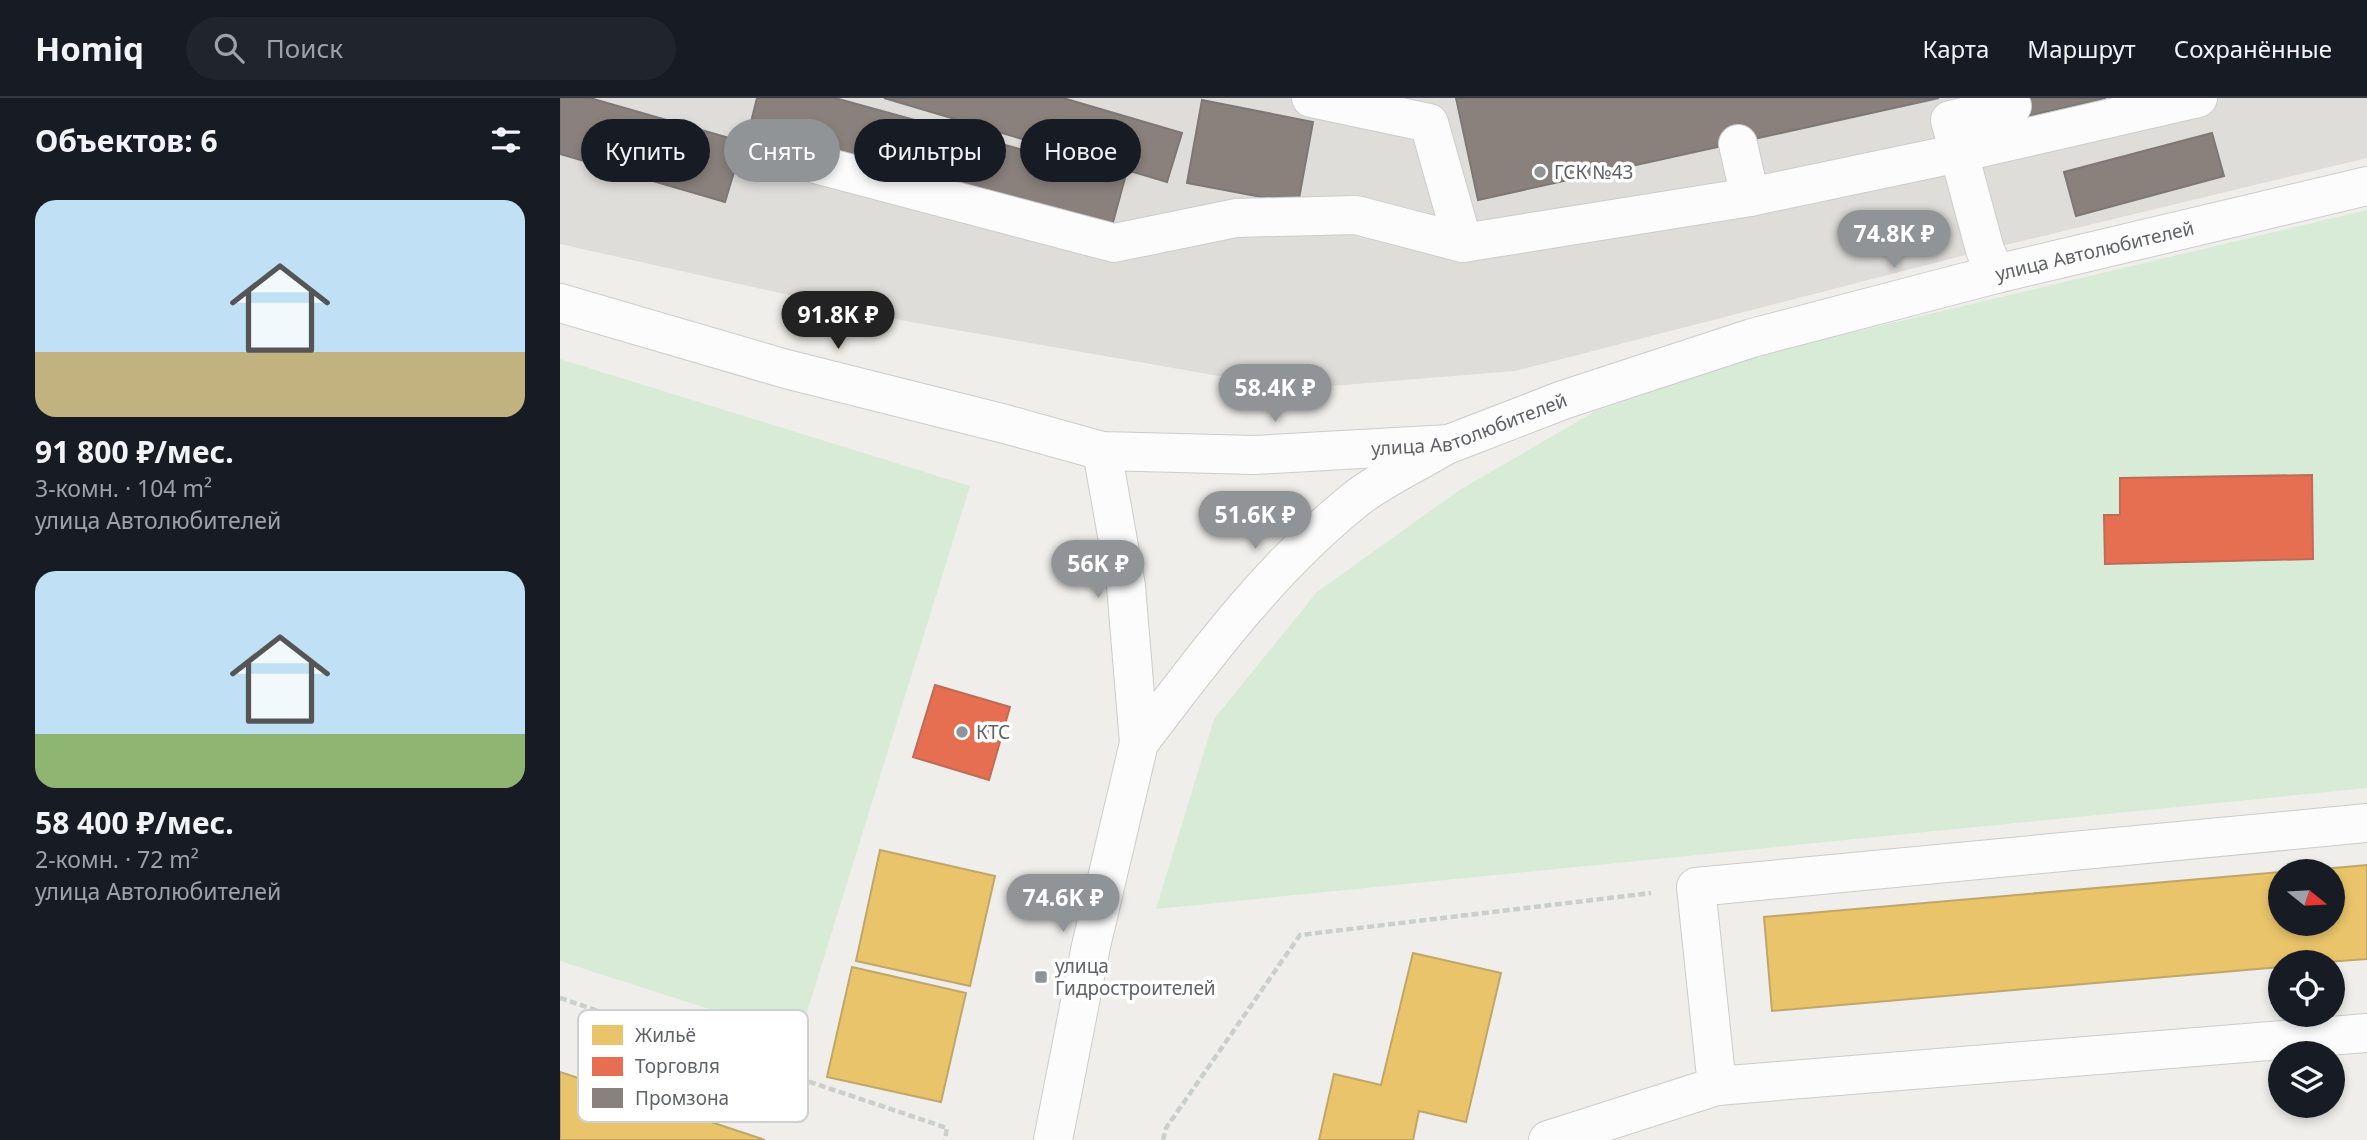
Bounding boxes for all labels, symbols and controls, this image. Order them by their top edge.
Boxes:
search box [186,17,676,80]
text: Homiq [35,26,144,71]
icon: search [210,29,248,67]
text: Поиск [266,30,343,66]
text: Карта [1922,32,1989,65]
text: Маршрут [2027,32,2136,65]
text: Сохранённые [2174,32,2332,65]
chip: Купить [581,119,710,182]
chip: Снять [724,119,840,182]
chip: Фильтры [854,119,1006,182]
chip: Новое [1020,119,1141,182]
text: Объектов: 6 [35,120,218,161]
icon: filters [487,121,525,159]
place label: ГСК №43 [1554,159,1633,185]
marker: ГСК №43 [1532,164,1548,180]
pin: 74.8K ₽ [1829,211,1959,270]
street label: улица Автолюбителей [1993,214,2197,287]
text: 74.8K ₽ [1854,217,1934,249]
icon: home [217,245,343,371]
pin: 91.8K ₽ [773,292,903,351]
text: 91.8K ₽ [798,298,878,330]
pin: 58.4K ₽ [1210,364,1340,424]
text: 58.4K ₽ [1235,371,1315,403]
street label: улица Автолюбителей [1370,387,1571,461]
text: 91 800 ₽/мес. [35,431,234,472]
text: 3-комн. · 104 m² [35,472,212,504]
pin: 51.6K ₽ [1190,491,1320,551]
text: 51.6K ₽ [1215,498,1295,530]
text: улица Автолюбителей [35,504,281,536]
pin: 56K ₽ [1049,540,1147,600]
text: 56K ₽ [1067,547,1129,579]
icon: home [217,616,343,742]
place label: КТС [976,719,1010,745]
marker: КТС [954,724,970,740]
text: 58 400 ₽/мес. [35,802,234,843]
text: 2-комн. · 72 m² [35,843,199,875]
north arrow [2268,859,2345,936]
map controls [2268,859,2345,1118]
pin: 74.6K ₽ [998,874,1128,934]
text: улица Автолюбителей [35,875,281,907]
text: 74.6K ₽ [1023,881,1103,913]
button: locate [2268,950,2345,1027]
place label: улица Гидростроителей [1055,953,1216,1001]
marker: улица Гидростроителей [1033,969,1049,985]
legend [578,1010,808,1122]
text: Жильё [635,1022,696,1048]
button: layers [2268,1041,2345,1118]
text: Торговля [635,1053,720,1079]
text: Промзона [635,1085,729,1111]

